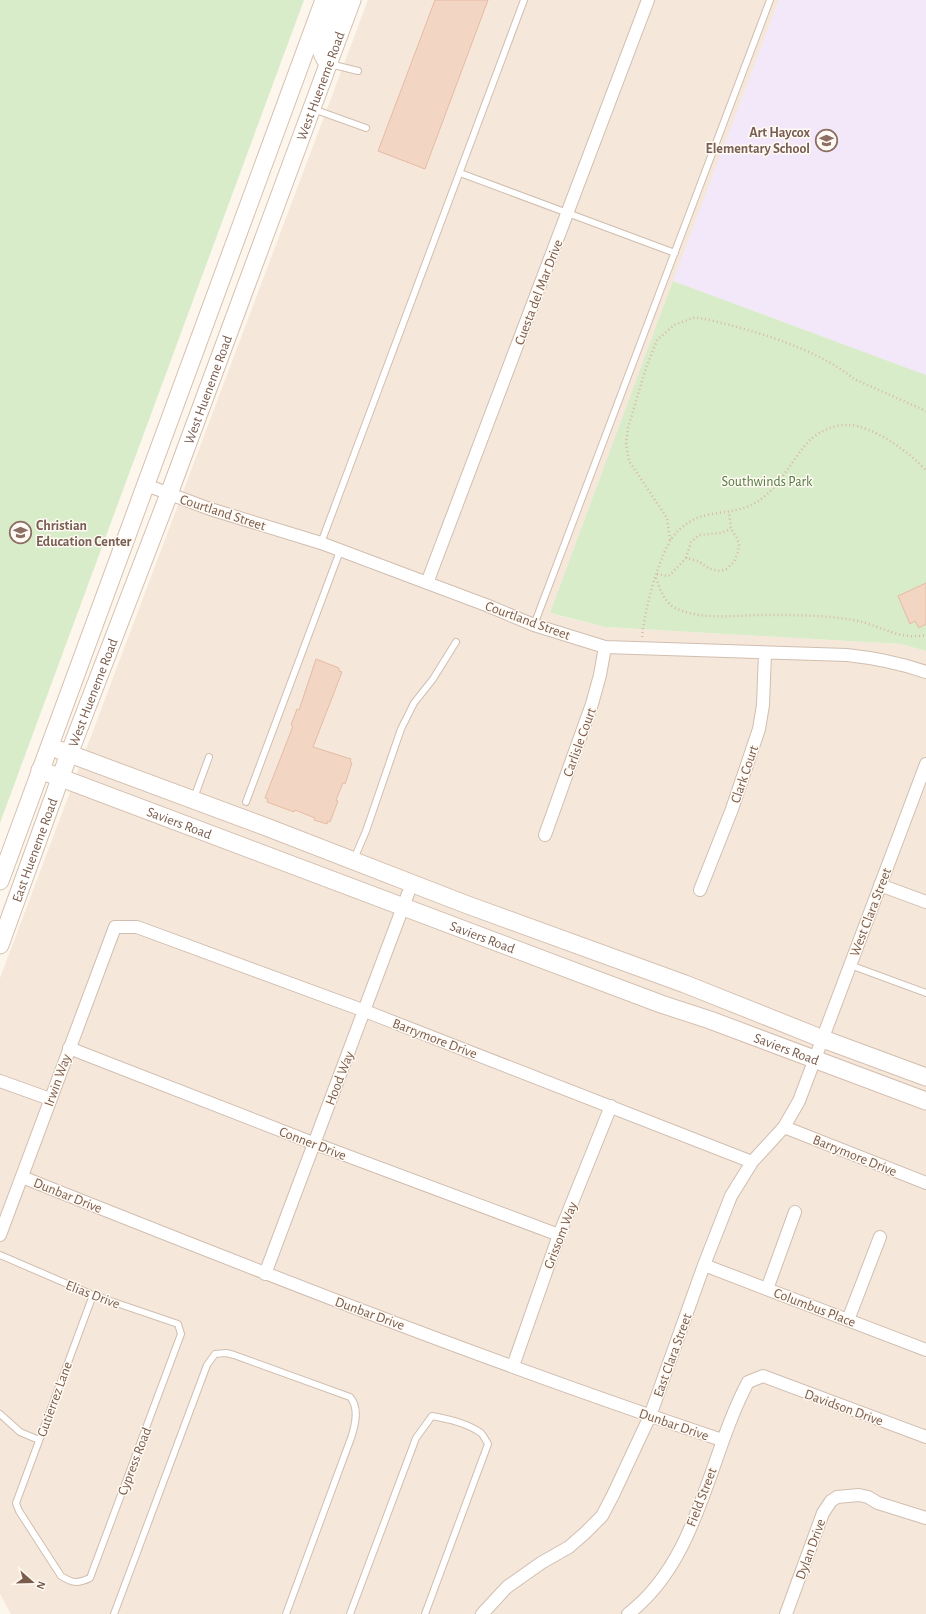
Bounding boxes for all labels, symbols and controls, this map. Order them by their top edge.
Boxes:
street label: West Hueneme Road [295,30,348,142]
place label: Art Haycox Elementary School [705,126,811,156]
school or university icon: Art Haycox Elementary School [813,127,839,153]
street label: Cuesta del Mar Drive [512,238,565,347]
street label: West Hueneme Road [182,334,235,446]
park label: Southwinds Park [722,475,813,489]
street label: Courtland Street [178,492,268,534]
place label: Christian Education Center [36,519,132,549]
school or university icon: Christian Education Center [7,520,33,546]
street label: Courtland Street [483,599,573,643]
street label: West Hueneme Road [66,637,121,749]
street label: Carlisle Court [561,706,599,779]
street label: Clark Court [729,743,762,805]
street label: East Hueneme Road [10,796,60,904]
street label: Saviers Road [145,805,214,842]
street label: West Clara Street [848,866,894,959]
street label: Saviers Road [448,919,517,956]
street label: Barrymore Drive [390,1016,479,1061]
street label: Saviers Road [752,1031,821,1068]
street label: Hood Way [323,1049,357,1107]
street label: Irwin Way [42,1052,74,1108]
street label: Conner Drive [277,1125,348,1163]
street label: Barrymore Drive [811,1133,899,1179]
street label: Dunbar Drive [31,1176,104,1216]
street label: Grissom Way [542,1200,580,1271]
street label: Elias Drive [64,1278,122,1312]
street label: Columbus Place [772,1286,857,1330]
street label: Dunbar Drive [333,1295,406,1333]
street label: East Clara Street [651,1311,695,1399]
street label: Gutierrez Lane [35,1360,75,1439]
street label: Davidson Drive [803,1387,885,1429]
street label: Dunbar Drive [637,1406,710,1443]
street label: Cypress Road [116,1425,154,1497]
street label: Field Street [684,1465,720,1529]
street label: Dylan Drive [794,1517,828,1582]
north arrow [12,1562,52,1602]
text: N [34,1580,47,1591]

